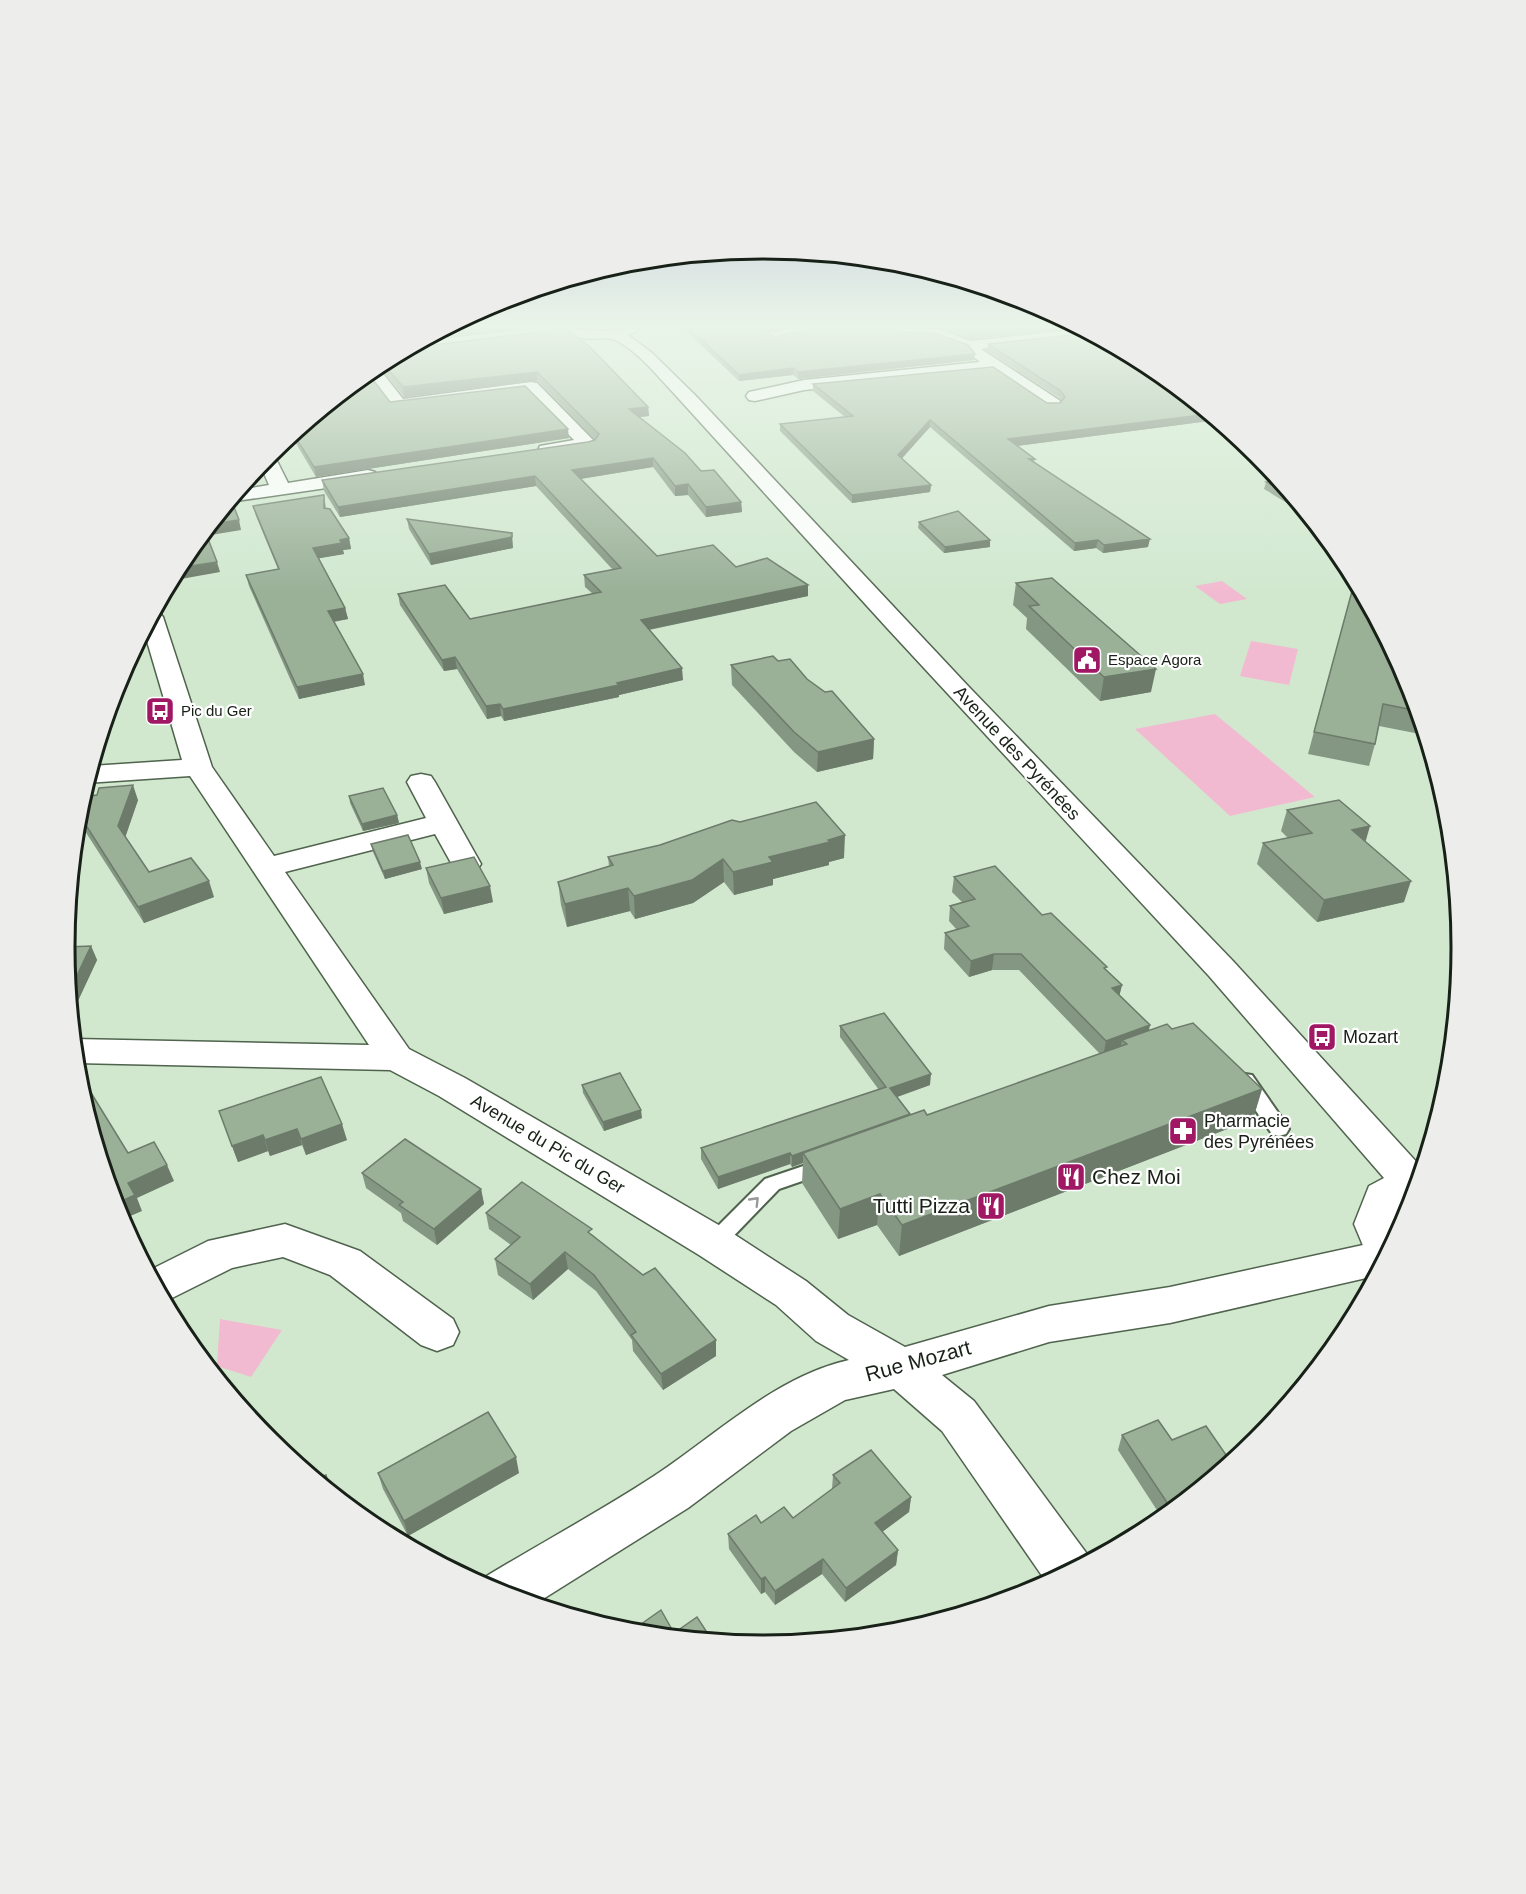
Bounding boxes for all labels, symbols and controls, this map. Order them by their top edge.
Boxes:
public building icon: Espace Agora [1071,644,1103,676]
place label: Espace Agora [1108,651,1202,668]
street label: Avenue des Pyrénées [950,682,1084,824]
bus stop icon: Pic du Ger [144,695,176,727]
place label: Pic du Ger [181,702,252,719]
bus stop icon: Mozart [1306,1021,1338,1053]
place label: Mozart [1343,1027,1398,1047]
street label: Avenue du Pic du Ger [468,1090,628,1198]
place label: Pharmacie des Pyrénées [1204,1111,1314,1152]
pharmacy icon: Pharmacie des Pyrénées [1167,1115,1199,1147]
restaurant icon: Chez Moi [1055,1161,1087,1193]
place label: Chez Moi [1092,1165,1181,1188]
restaurant icon: Tutti Pizza [975,1190,1007,1222]
place label: Tutti Pizza [873,1194,970,1217]
one-way arrow [748,1197,759,1208]
street label: Rue Mozart [862,1335,973,1386]

